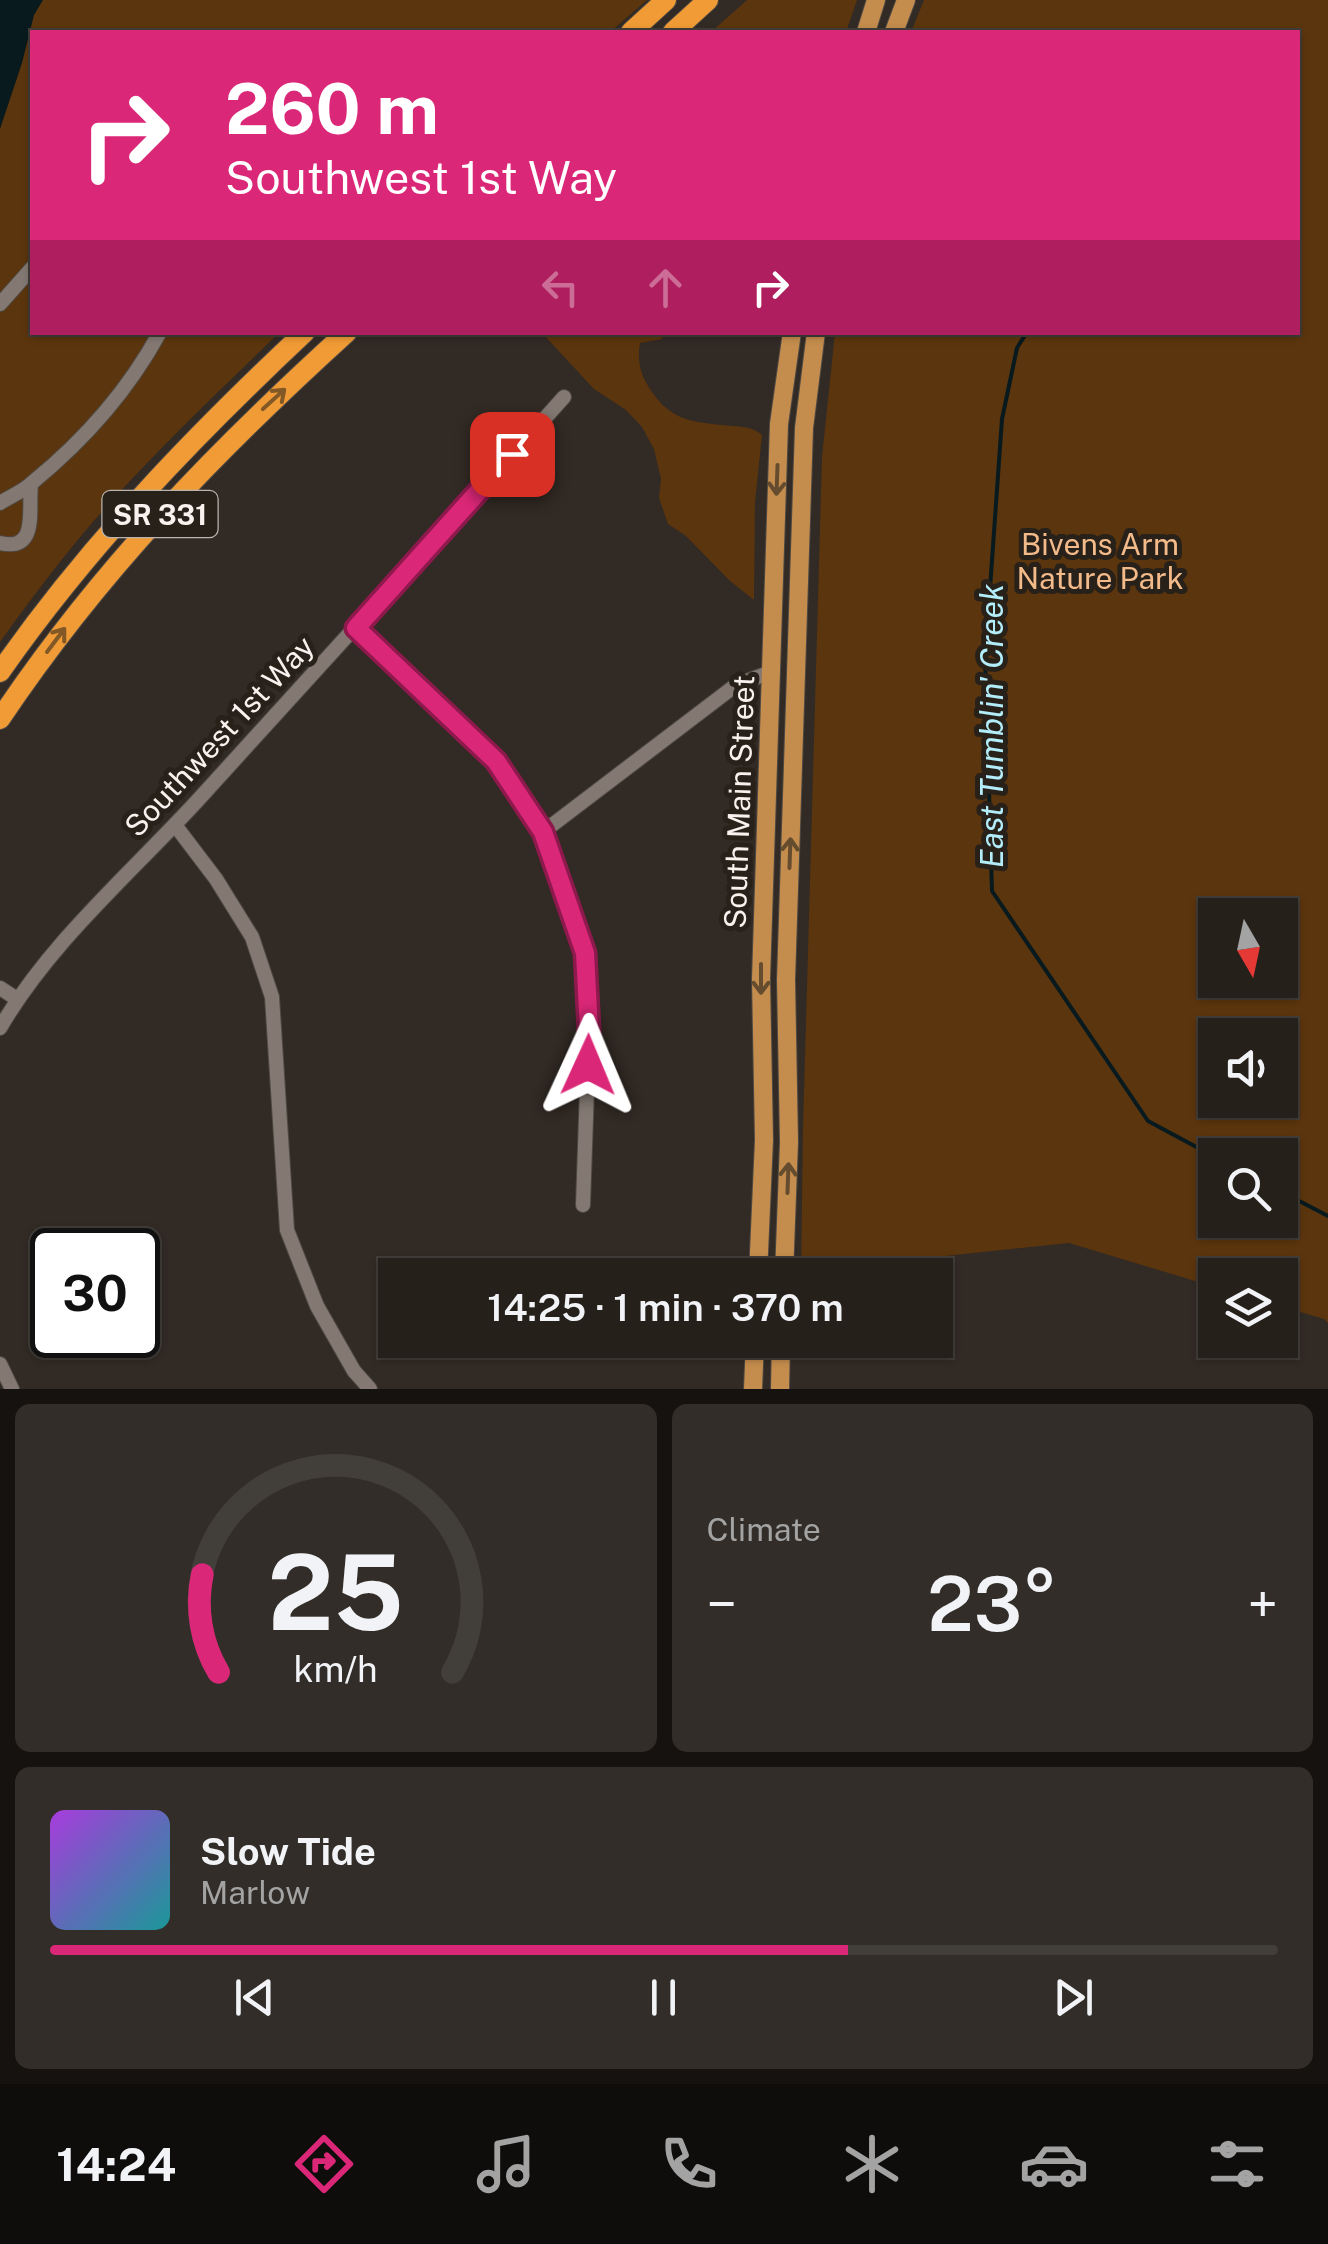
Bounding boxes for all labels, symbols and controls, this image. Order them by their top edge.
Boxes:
text: 260 m [225,67,439,150]
icon: right [60,70,190,200]
text: Southwest 1st Way [225,151,617,204]
icon: left [533,260,588,315]
icon: ahead [638,260,693,315]
icon: right [743,260,798,315]
one-way arrow [261,388,286,411]
pin [470,412,555,497]
icon: arrive [485,427,540,482]
one-way arrow [768,463,787,495]
road number: SR 331 [102,491,218,537]
park label: Bivens Arm Nature Park [1016,526,1184,596]
water label: East Tumblin' Creek [973,583,1010,868]
one-way arrow [46,627,67,654]
street label: Southwest 1st Way [117,628,321,844]
street label: South Main Street [717,675,761,929]
one-way arrow [781,837,800,869]
north arrow [1198,898,1298,998]
map controls [1198,898,1298,1358]
one-way arrow [752,962,770,995]
position arrow [536,1013,640,1117]
button: sound [1198,1018,1298,1118]
button: search [1198,1138,1298,1238]
one-way arrow [778,1162,797,1194]
speed limit sign: 30 [30,1228,160,1358]
button: layers [1198,1258,1298,1358]
text: 14:25 · 1 min · 370 m [487,1285,844,1330]
text: Climate [707,1511,821,1548]
text: 25 [268,1531,404,1653]
text: 23° [927,1560,1057,1648]
text: − [707,1572,737,1636]
text: + [1247,1572,1278,1636]
text: km/h [294,1648,378,1690]
text: Slow Tide [200,1829,376,1874]
text: Marlow [200,1874,310,1911]
icon: previous [227,1970,282,2025]
icon: pause [636,1970,691,2025]
icon: next [1046,1970,1101,2025]
icon: directions [289,2129,359,2199]
icon: music [471,2129,541,2199]
icon: phone [654,2129,724,2199]
icon: climate [837,2129,907,2199]
icon: car [1019,2129,1089,2199]
icon: filters [1202,2129,1272,2199]
text: 14:24 [56,2138,176,2191]

